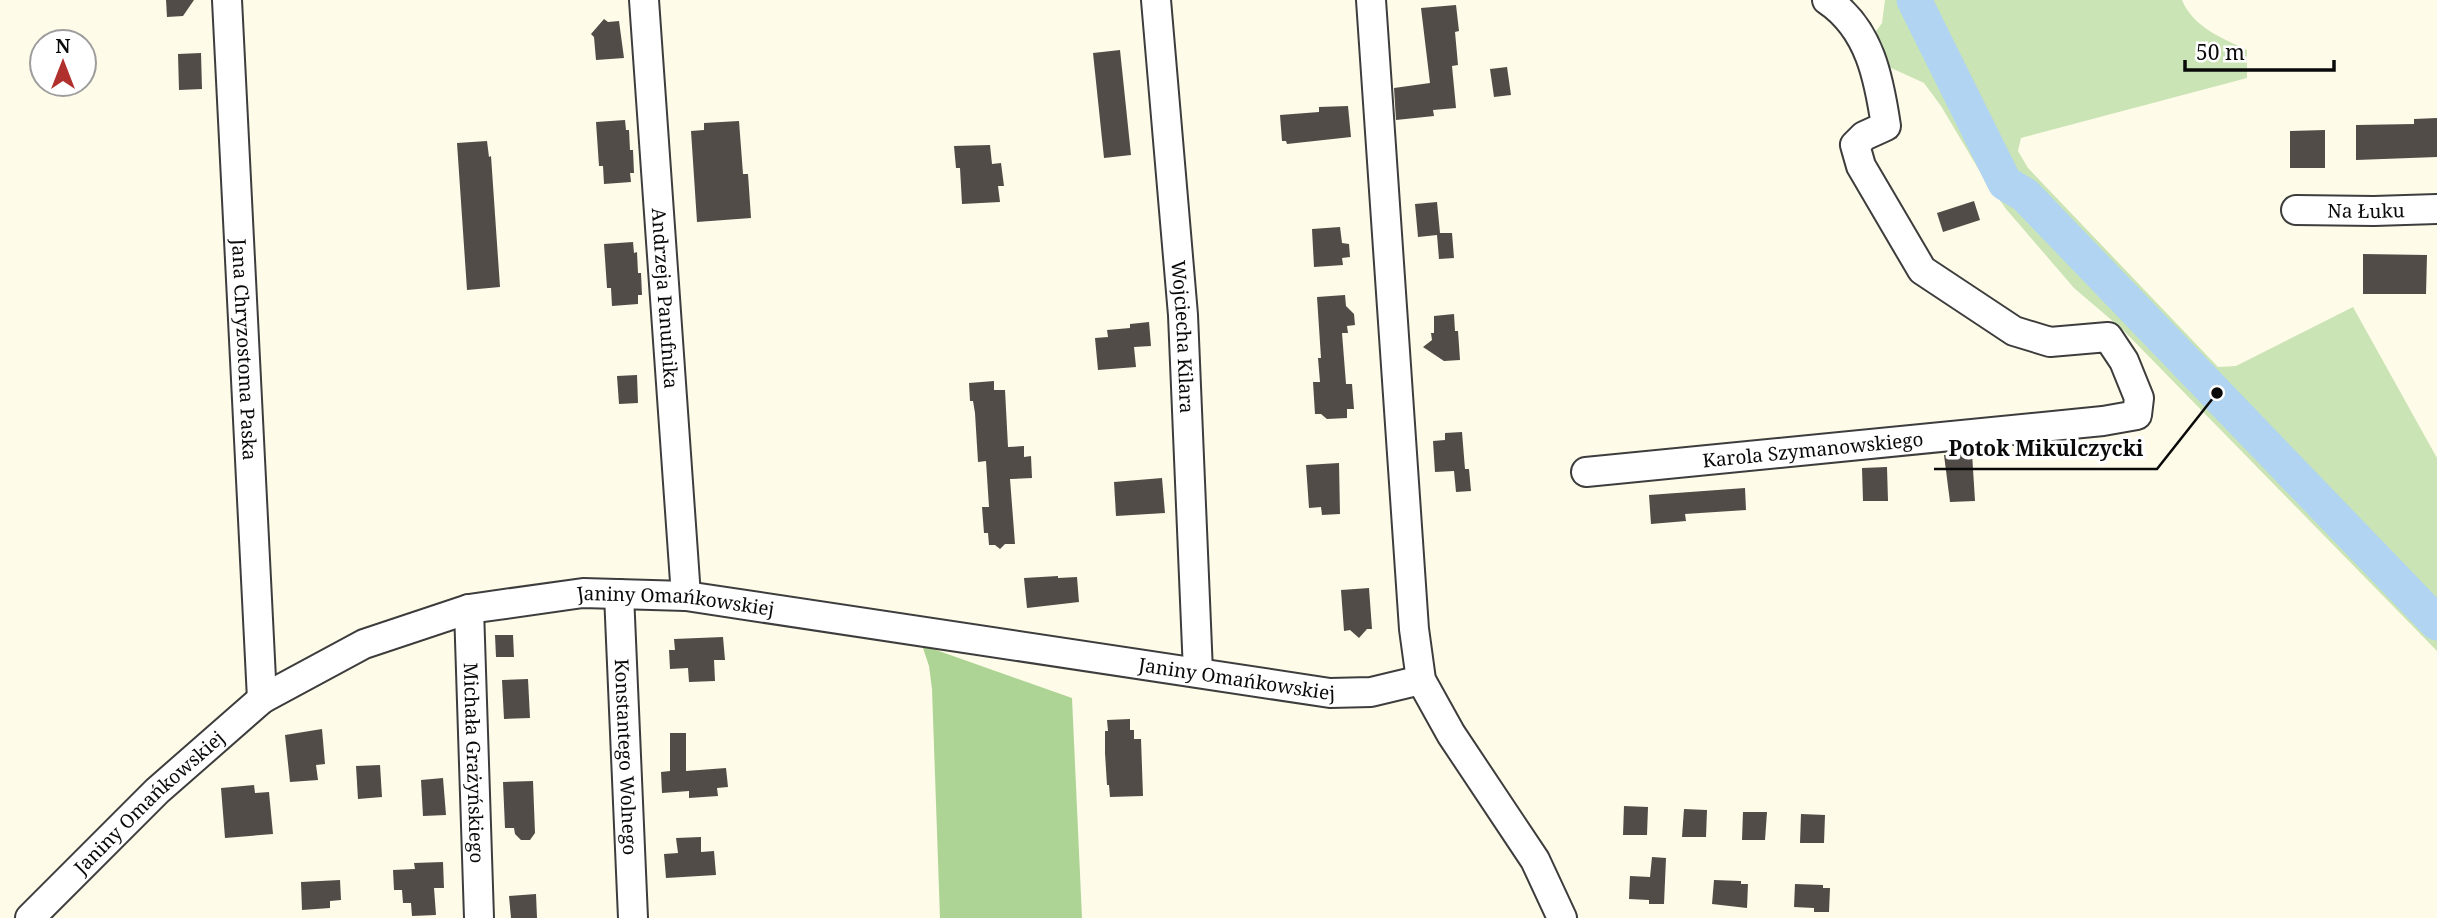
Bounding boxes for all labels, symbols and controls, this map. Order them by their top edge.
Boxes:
north arrow [28,28,98,98]
scale bar [2185,28,2334,72]
text: N [56,33,71,59]
text: 50 m [2196,38,2245,66]
street label: Na Łuku [2327,197,2405,224]
street label: Andrzeja Panufnika [646,207,684,390]
street label: Jana Chryzostoma Paska [226,237,263,461]
street label: Wojciecha Kilara [1165,259,1200,414]
street label: Karola Szymanowskiego [1701,426,1925,473]
callout: Potok Mikulczycki [1934,427,2157,469]
text: Potok Mikulczycki [1949,434,2144,462]
street label: Janiny Omańkowskiej [574,580,776,622]
street label: Janiny Omańkowskiej [1136,651,1335,706]
street label: Konstantego Wolnego [609,658,643,856]
street label: Michała Grażyńskiego [458,662,490,864]
street label: Janiny Omańkowskiej [67,725,230,881]

